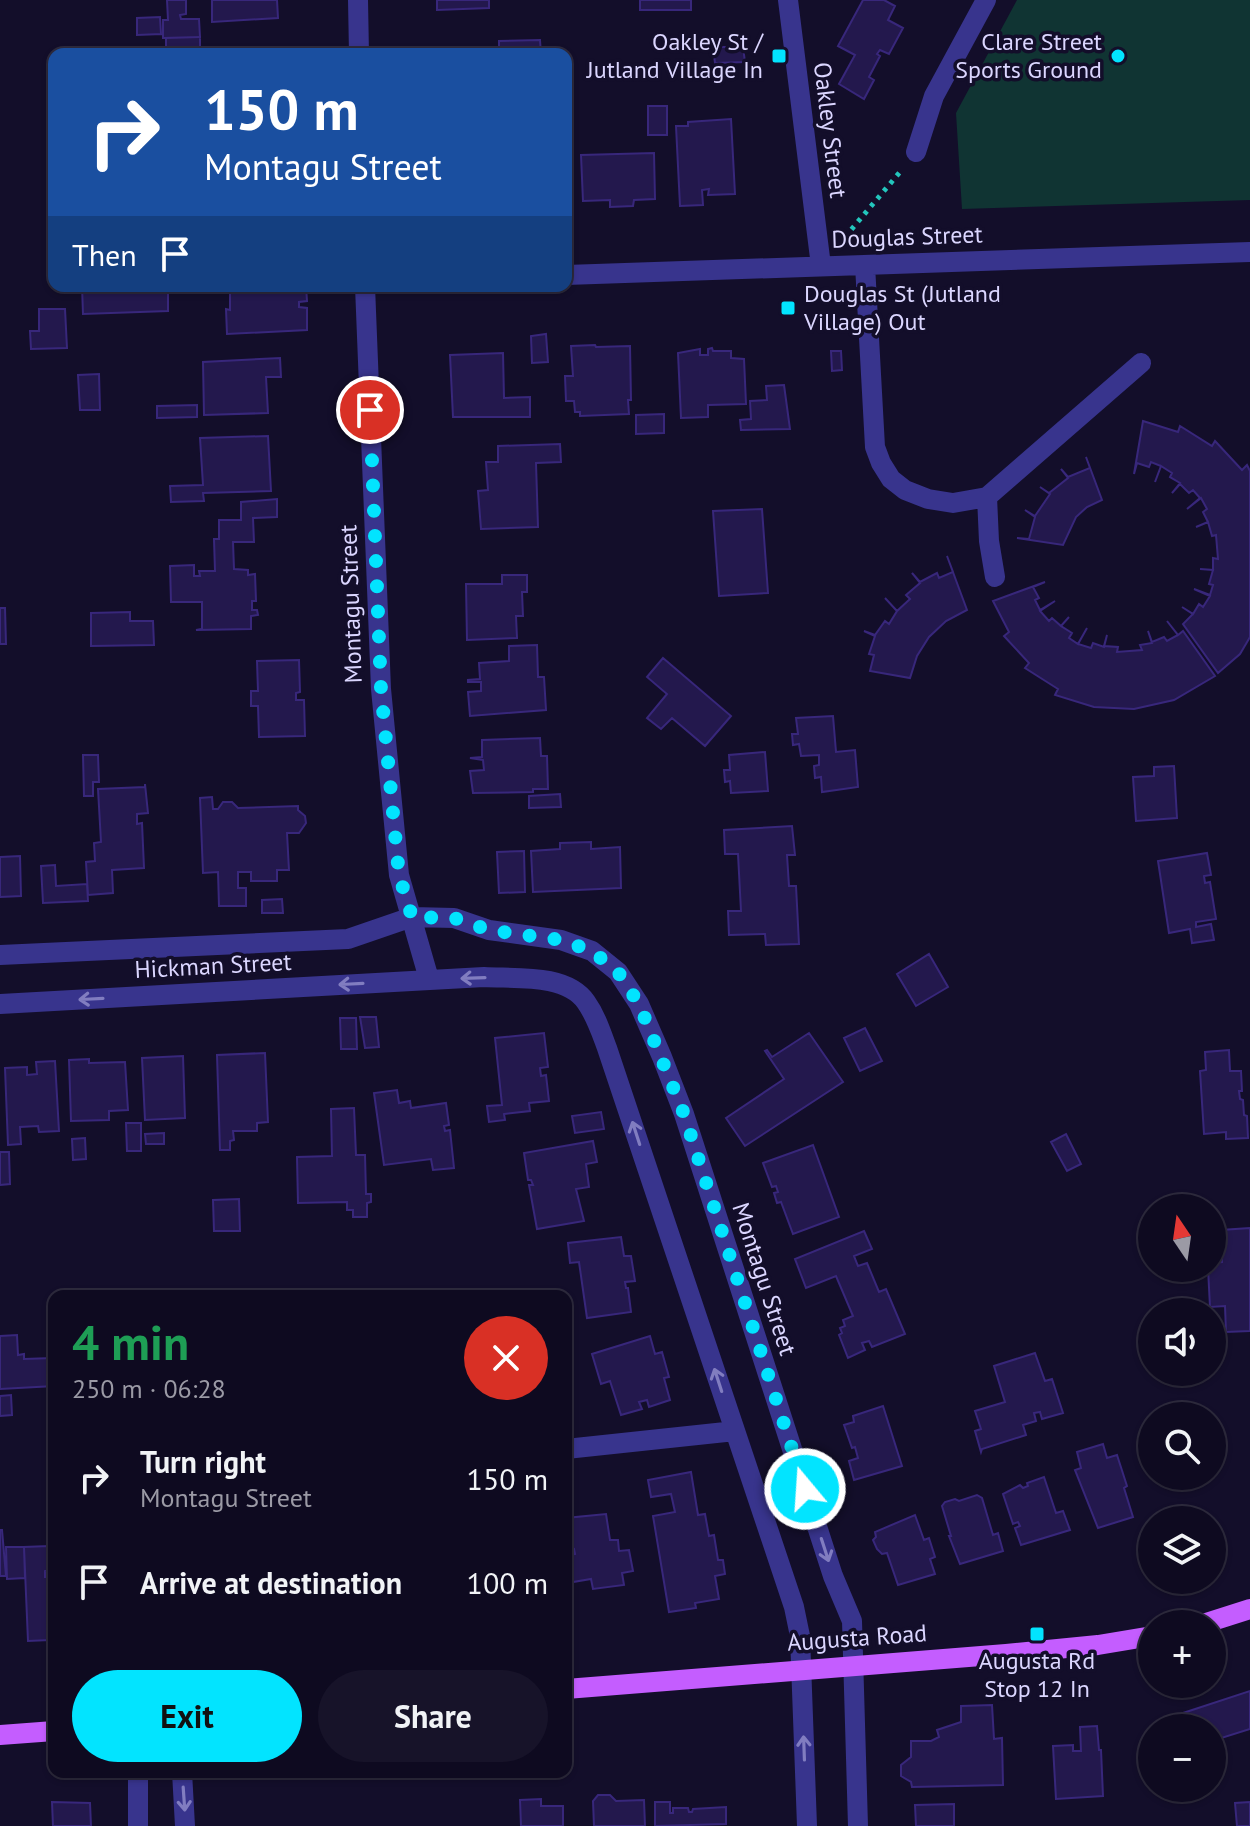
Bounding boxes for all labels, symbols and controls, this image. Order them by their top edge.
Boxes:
place label: Oakley St / Jutland Village In [586,26,765,85]
place label: Clare Street Sports Ground [955,26,1102,85]
marker: Oakley St / Jutland Village In [770,47,788,65]
marker: Clare Street Sports Ground [1109,47,1127,65]
street label: Oakley Street [807,60,854,200]
text: 150 m [204,73,359,145]
icon: right [72,80,176,184]
text: Montagu Street [204,143,442,190]
street label: Douglas Street [831,218,983,255]
icon: arrive [153,232,197,276]
text: Then [72,235,137,274]
place label: Douglas St (Jutland Village) Out [803,278,1001,337]
marker: Douglas St (Jutland Village) Out [779,299,797,317]
pin [336,376,404,444]
icon: arrive [348,388,392,432]
street label: Montagu Street [332,524,369,684]
street label: Hickman Street [134,946,292,985]
one-way arrow [460,970,487,985]
one-way arrow [338,977,365,992]
one-way arrow [78,992,105,1007]
one-way arrow [627,1121,642,1146]
north arrow [1138,1194,1226,1282]
map controls [1138,1194,1226,1802]
street label: Montagu Street [725,1199,804,1359]
button: sound [1138,1298,1226,1386]
text: 4 min [72,1311,189,1373]
button: close [464,1316,548,1400]
one-way arrow [710,1367,725,1392]
text: 250 m · 06:28 [72,1372,226,1405]
button: search [1138,1402,1226,1490]
text: Turn right [140,1442,266,1481]
position arrow [763,1447,847,1531]
icon: right [72,1456,116,1500]
text: 150 m [467,1459,548,1498]
text: Montagu Street [140,1481,312,1514]
button: layers [1138,1506,1226,1594]
one-way arrow [818,1538,833,1563]
icon: arrive [72,1560,116,1604]
text: Arrive at destination [140,1563,402,1602]
text: 100 m [467,1563,548,1602]
button: + [1138,1610,1226,1698]
street label: Augusta Road [786,1617,928,1658]
marker: Augusta Rd Stop 12 In [1028,1625,1046,1643]
place label: Augusta Rd Stop 12 In [979,1645,1095,1704]
button: Exit [72,1670,302,1762]
button: Share [318,1670,548,1762]
button: − [1138,1714,1226,1802]
one-way arrow [797,1735,812,1762]
one-way arrow [177,1785,192,1812]

